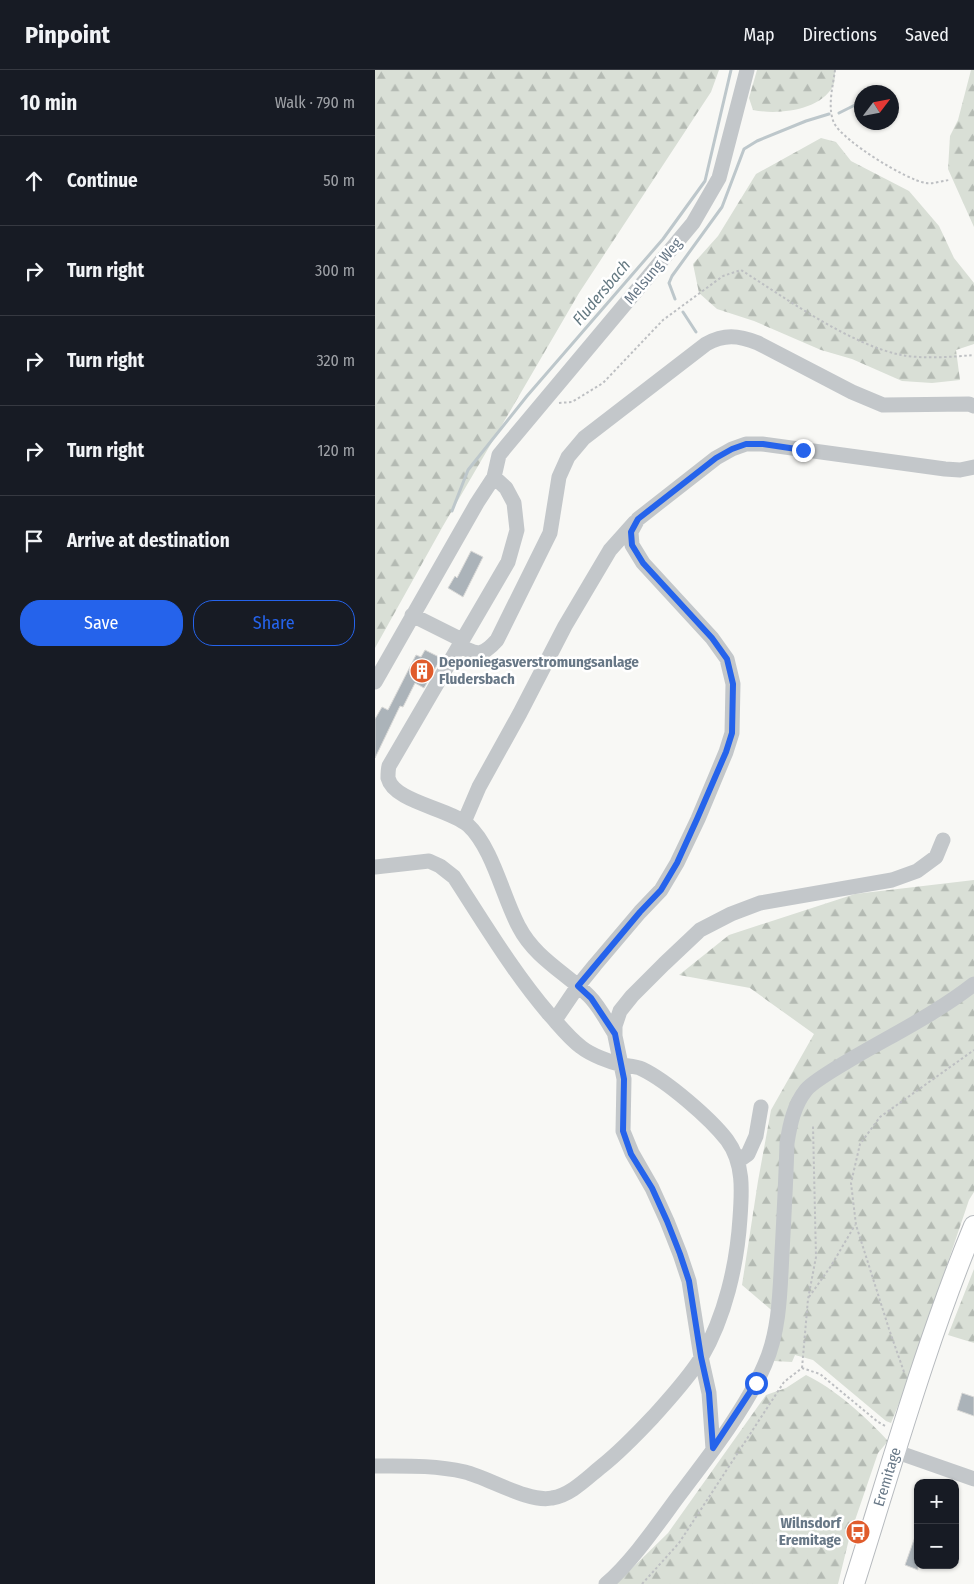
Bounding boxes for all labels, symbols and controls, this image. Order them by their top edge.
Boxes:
text: Pinpoint [25,21,110,49]
text: Map [743,24,775,46]
text: Directions [803,24,877,46]
text: Saved [905,24,949,46]
north arrow [854,85,899,130]
text: 10 min [20,90,77,116]
text: Walk · 790 m [275,93,355,112]
icon: ahead [20,167,48,195]
text: Continue [67,169,138,192]
text: 50 m [323,171,355,190]
street label: Melsung Weg [620,234,686,308]
water label: Fludersbach [569,256,634,329]
icon: right [20,257,48,285]
text: Turn right [67,259,144,282]
text: 300 m [315,261,355,280]
icon: right [20,347,48,375]
text: Turn right [67,349,144,372]
text: 320 m [316,351,355,370]
icon: right [20,437,48,465]
text: Turn right [67,439,144,462]
route end [792,439,815,462]
text: 120 m [317,441,355,460]
icon: arrive [20,527,48,555]
text: Arrive at destination [67,529,230,552]
button: Save [20,600,183,646]
button: Share [193,600,355,646]
place label: Deponiegasverstromungsanlage Fludersbach [439,653,639,688]
building icon: Deponiegasverstromungsanlage Fludersbach [409,658,435,684]
route start [745,1372,768,1395]
street label: Eremitage [870,1445,905,1509]
map controls [914,1479,959,1569]
button: + [914,1479,959,1524]
place label: Wilnsdorf Eremitage [779,1514,842,1549]
bus stop icon: Wilnsdorf Eremitage [845,1519,871,1545]
button: − [914,1524,959,1569]

